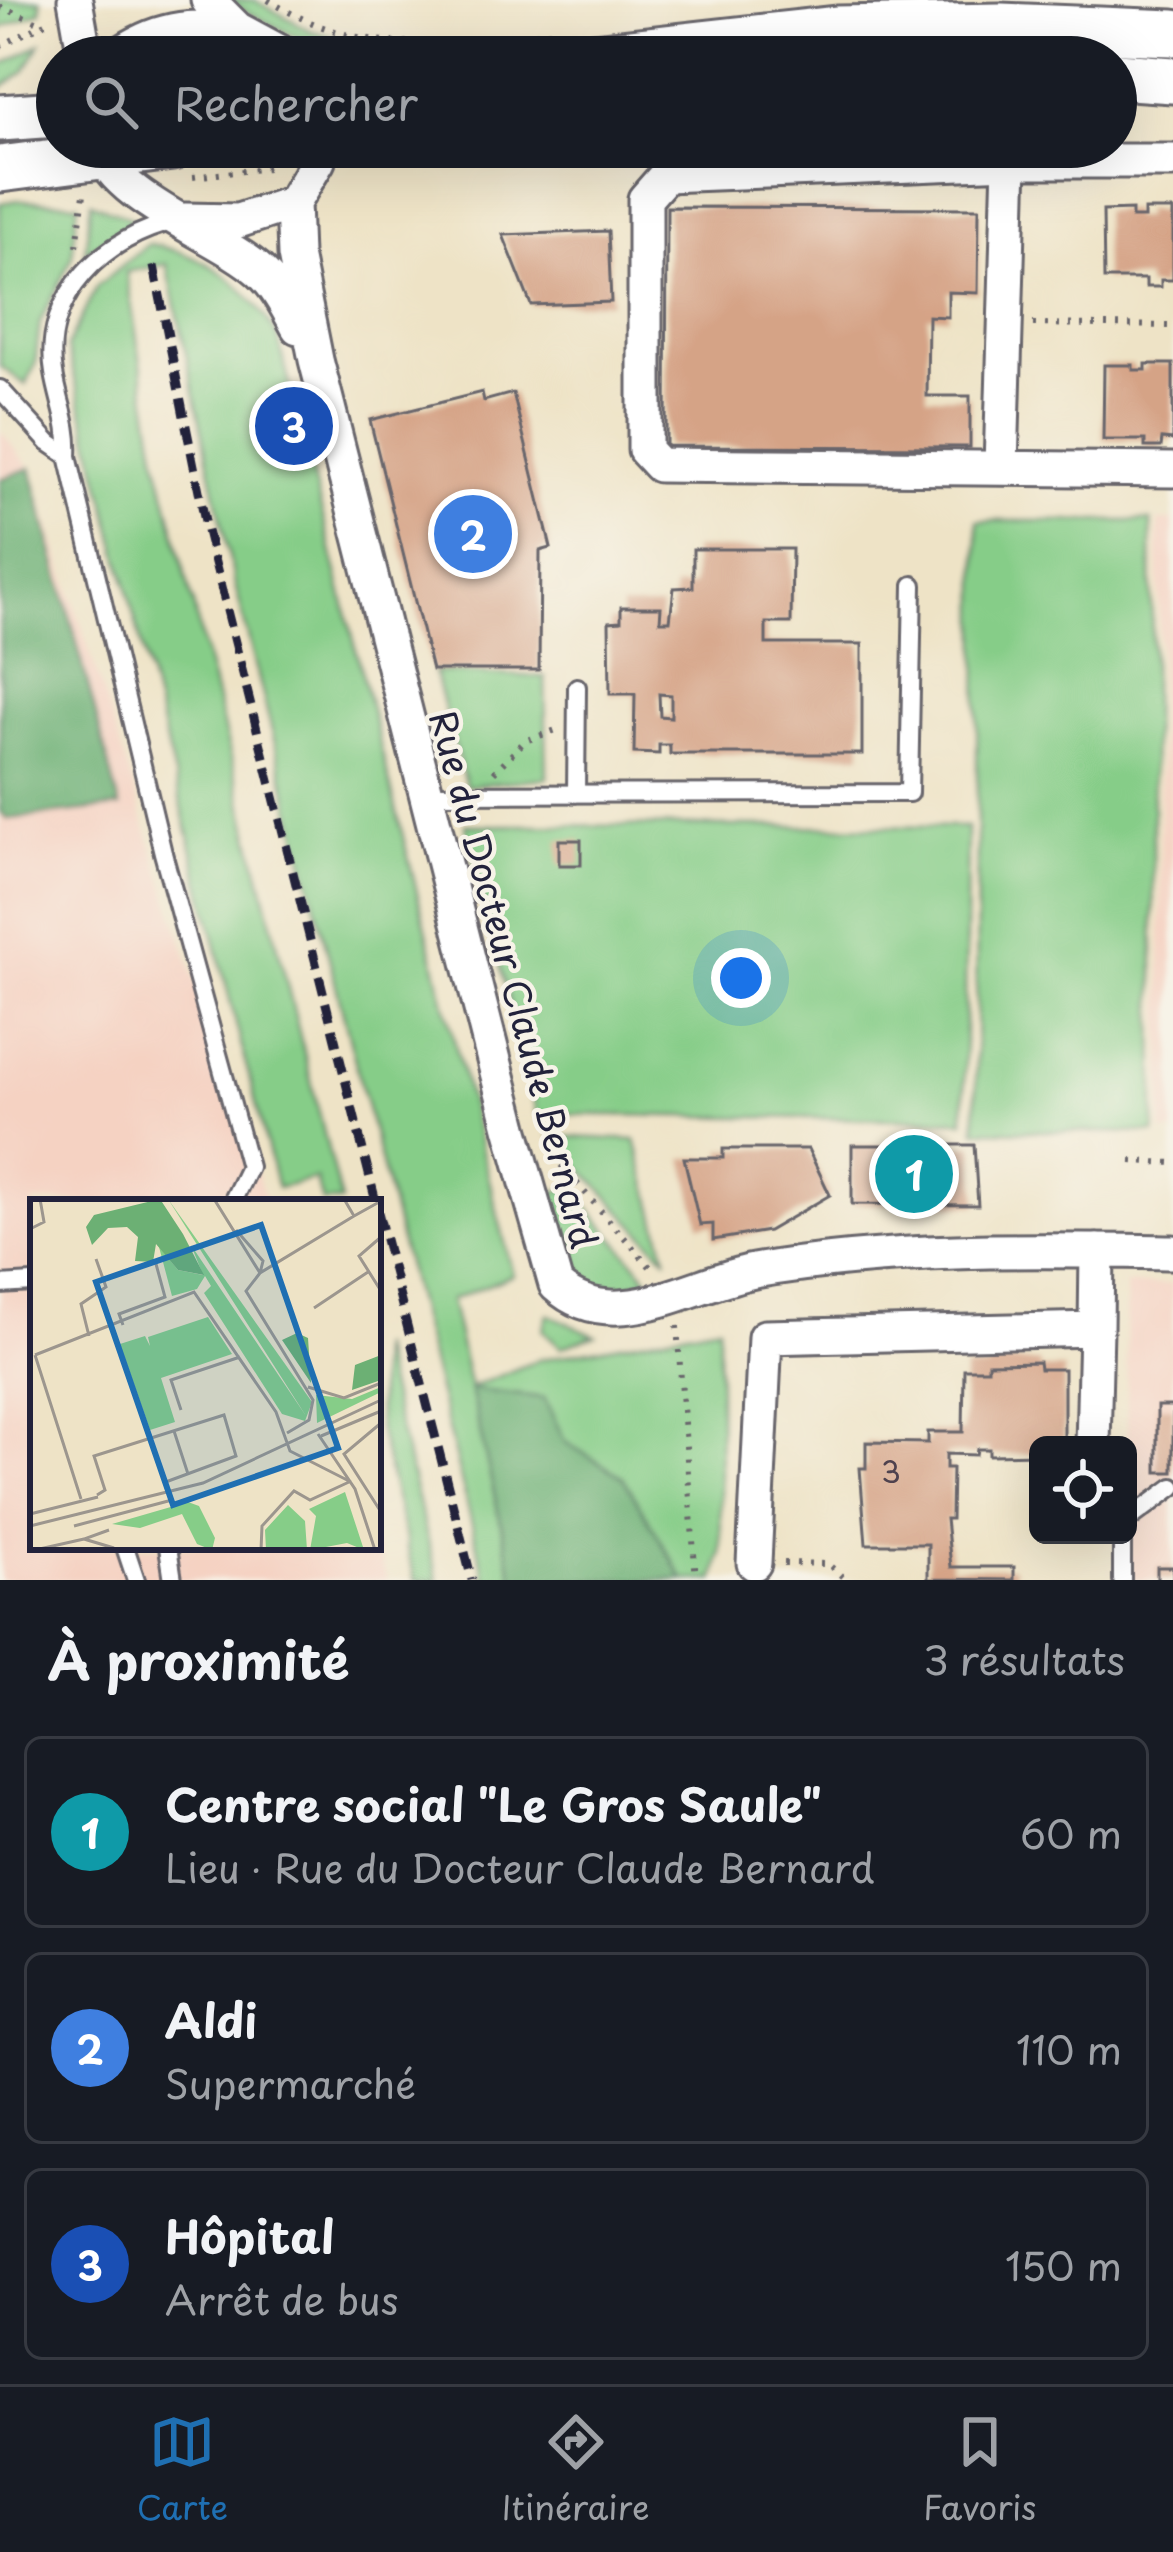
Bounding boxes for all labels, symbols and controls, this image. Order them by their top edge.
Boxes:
search box [36,36,1137,168]
text: Rechercher [174,68,418,136]
icon: search [78,69,144,135]
pin: 3 [255,381,333,471]
pin: 2 [434,489,512,579]
street label: Rue du Docteur Claude Bernard [417,704,613,1254]
your location [711,948,771,1008]
pin: 1 [875,1129,953,1219]
inset map [30,1199,381,1550]
map controls [1029,1436,1137,1544]
button: locate [1029,1436,1137,1544]
house number: 3 [881,1448,901,1493]
text: À proximité [48,1620,349,1697]
text: 3 résultats [923,1629,1125,1688]
text: Centre social "Le Gros Saule" [165,1769,822,1837]
text: 1 [81,1803,99,1862]
text: 60 m [1020,1803,1122,1862]
text: Lieu · Rue du Docteur Claude Bernard [165,1837,875,1896]
text: Aldi [165,1985,257,2053]
text: 2 [76,2019,104,2078]
text: 110 m [1016,2019,1122,2078]
text: Supermarché [165,2053,416,2112]
text: Hôpital [165,2201,334,2269]
text: 3 [77,2235,103,2294]
text: 150 m [1005,2235,1122,2294]
text: Arrêt de bus [165,2269,399,2328]
tab: Carte [137,2409,228,2531]
tab: Itinéraire [501,2409,650,2531]
tab: Favoris [923,2409,1036,2531]

